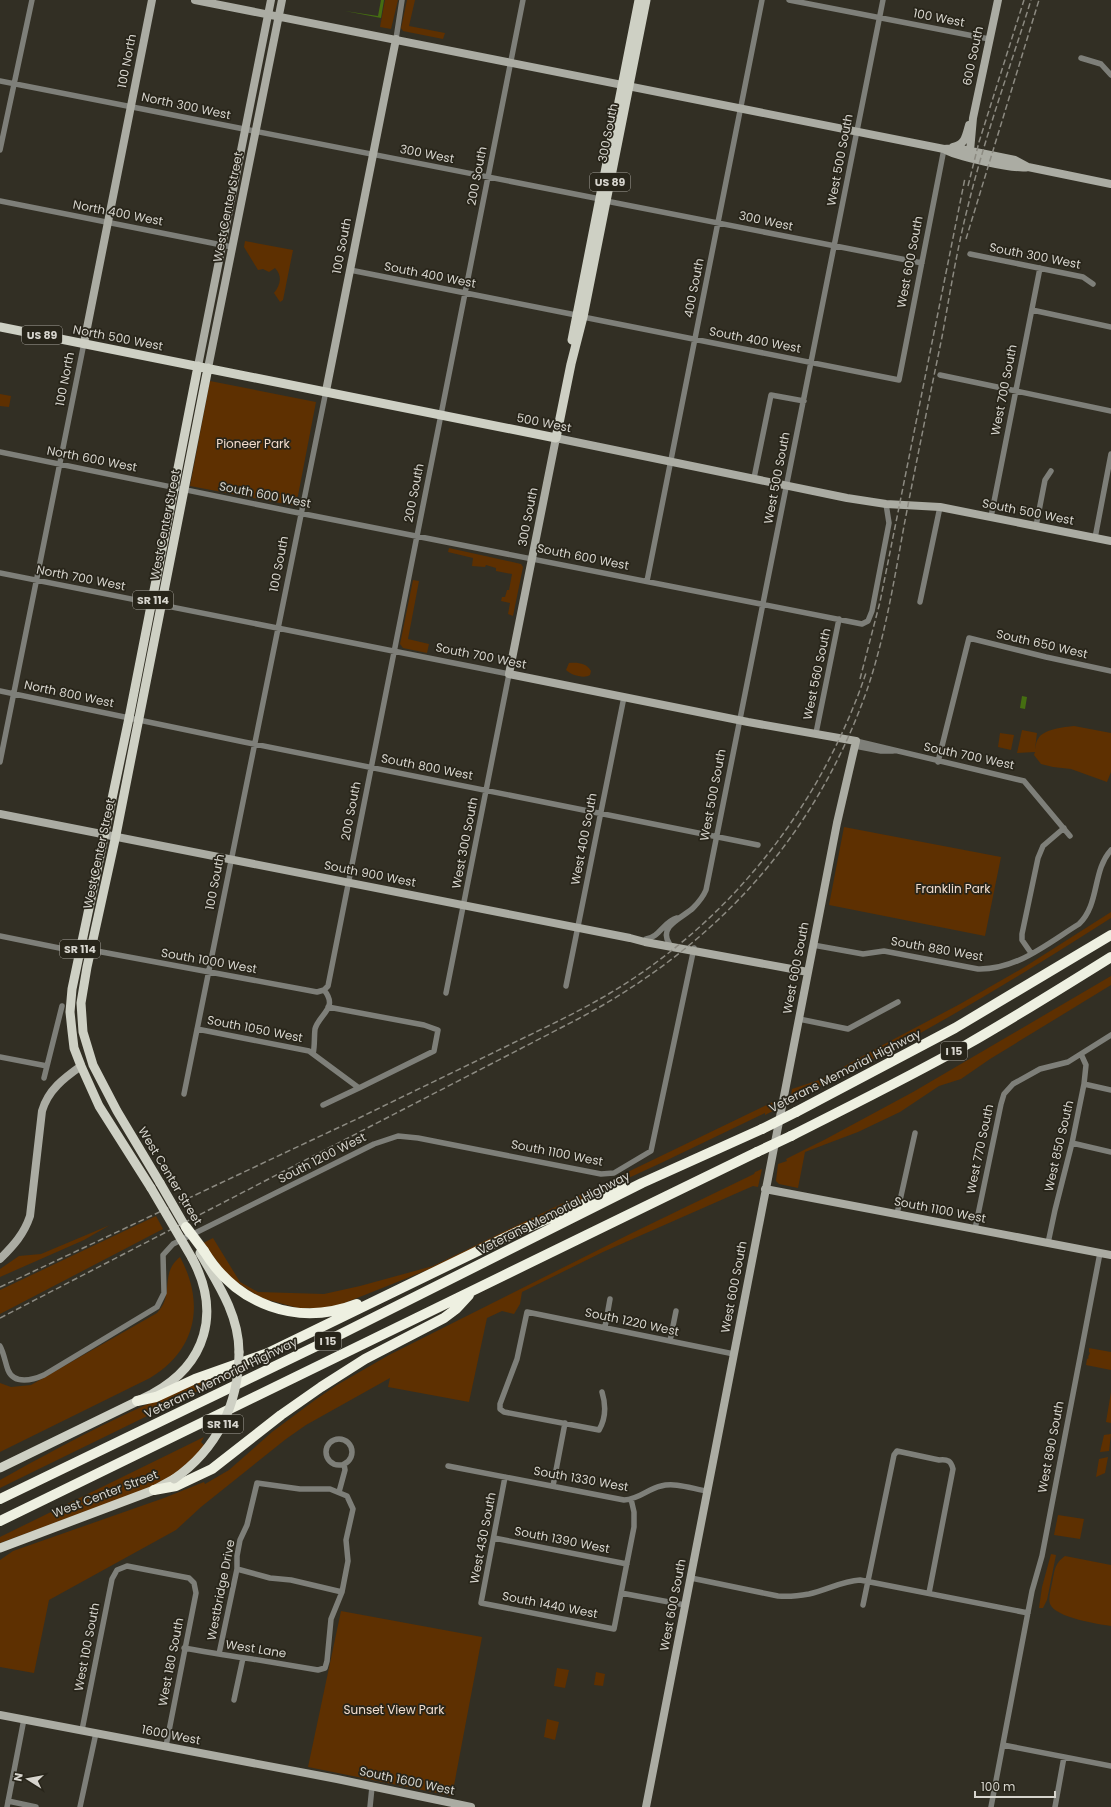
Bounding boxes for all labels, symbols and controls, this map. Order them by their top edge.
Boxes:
street label: 100 West [912,4,966,31]
street label: 600 South [958,25,987,87]
street label: 100 North [113,32,140,89]
street label: North 300 West [140,88,232,123]
street label: 300 South [593,102,622,164]
street label: West 500 South [822,113,857,207]
street label: 300 West [398,140,456,167]
street label: 200 South [462,145,491,207]
street label: West Center Street [208,150,247,263]
road number: US 89 [590,173,630,191]
street label: North 400 West [72,195,165,230]
street label: 300 West [737,206,795,235]
street label: West 600 South [892,214,927,309]
street label: 100 South [328,217,355,275]
street label: South 300 West [988,238,1082,273]
street label: South 400 West [383,257,477,292]
street label: 400 South [679,257,708,319]
street label: North 500 West [72,320,165,355]
street label: South 400 West [708,322,802,357]
road number: US 89 [22,326,62,344]
street label: West 700 South [986,343,1021,437]
street label: 100 North [51,350,78,407]
street label: 500 West [515,409,573,436]
street label: West 500 South [759,431,794,525]
park label: Pioneer Park [216,435,291,452]
street label: North 600 West [46,441,139,476]
street label: 200 South [399,462,428,524]
street label: West Center Street [145,468,184,581]
street label: South 600 West [218,477,313,512]
street label: 300 South [513,486,542,548]
street label: South 500 West [981,494,1075,529]
street label: 100 South [265,535,292,593]
street label: South 600 West [536,539,631,574]
street label: North 700 West [35,561,127,594]
road number: SR 114 [133,591,173,609]
street label: South 650 West [995,625,1090,662]
street label: West 560 South [798,626,835,721]
street label: South 700 West [434,638,528,673]
street label: North 800 West [23,676,116,711]
street label: South 700 West [922,738,1016,773]
street label: West 500 South [695,748,730,842]
street label: South 800 West [380,749,475,784]
street label: 200 South [336,780,365,842]
street label: West 400 South [566,792,601,886]
street label: West 300 South [447,796,482,890]
street label: West Center Street [79,797,118,910]
street label: 100 South [201,853,228,911]
street label: South 900 West [323,856,418,891]
park label: Franklin Park [915,880,991,897]
street label: West 600 South [778,920,813,1015]
street label: South 880 West [890,932,985,965]
road number: SR 114 [60,940,100,958]
street label: South 1000 West [160,944,258,977]
street label: South 1050 West [206,1011,304,1046]
street label: Veterans Memorial Highway [766,1025,924,1116]
road number: I 15 [941,1042,967,1060]
street label: West 850 South [1040,1099,1077,1193]
street label: West 770 South [962,1102,997,1195]
street label: West Center Street [134,1123,207,1228]
street label: South 1200 West [275,1128,369,1187]
street label: South 1100 West [510,1135,605,1170]
street label: Veterans Memorial Highway [475,1167,633,1258]
street label: South 1100 West [893,1192,988,1227]
street label: West 600 South [716,1239,751,1334]
street label: South 1220 West [583,1303,681,1340]
road number: I 15 [315,1332,341,1350]
street label: Veterans Memorial Highway [141,1333,300,1422]
street label: West 890 South [1033,1399,1068,1494]
road number: SR 114 [203,1415,243,1433]
street label: South 1330 West [532,1462,630,1495]
street label: West Center Street [49,1466,160,1522]
street label: West 430 South [465,1491,500,1585]
street label: South 1390 West [513,1522,611,1557]
street label: Westbridge Drive [202,1538,239,1642]
street label: West 600 South [655,1557,690,1652]
street label: South 1440 West [501,1587,599,1622]
street label: West 100 South [70,1601,103,1692]
street label: West 180 South [154,1616,187,1708]
street label: West Lane [224,1635,288,1662]
park label: Sunset View Park [344,1701,445,1718]
street label: 1600 West [140,1720,202,1749]
north arrow [8,1759,48,1799]
street label: South 1600 West [358,1762,456,1799]
text: N [10,1772,27,1783]
scale bar [975,1773,1055,1799]
text: 100 m [981,1778,1015,1795]

